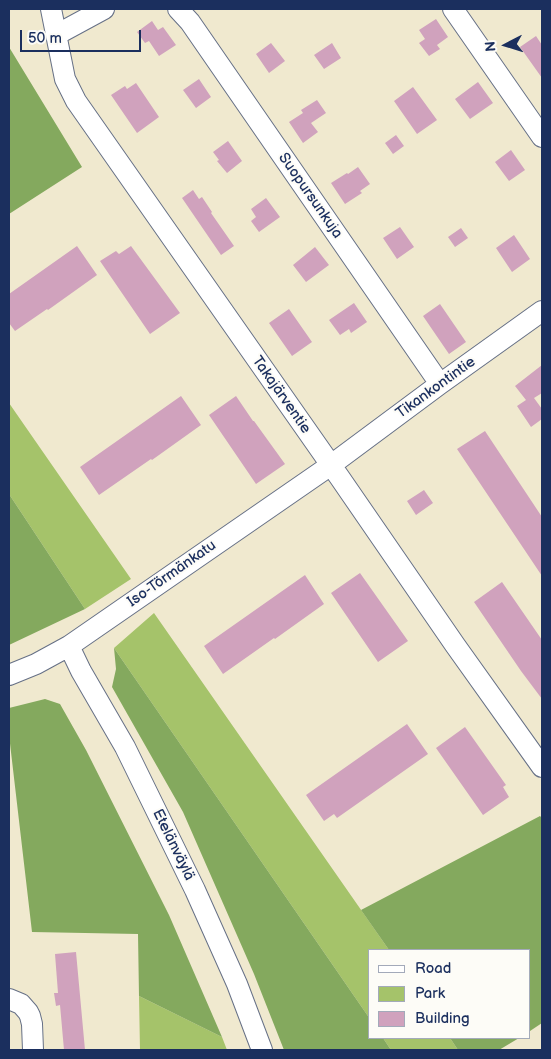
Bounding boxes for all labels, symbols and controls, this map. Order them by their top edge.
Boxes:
scale bar [22,20,144,52]
north arrow [481,20,531,70]
text: 50 m [28,29,62,48]
text: N [482,40,499,52]
street label: Suopursunkuja [274,150,346,242]
street label: Takajärventie [248,353,314,437]
street label: Tikankontintie [393,353,479,423]
street label: Iso-Törmänkatu [124,537,220,611]
street label: Etelänväylä [148,806,198,884]
legend [368,949,531,1039]
text: Road [415,959,451,978]
text: Park [415,984,445,1003]
text: Building [415,1009,470,1028]

